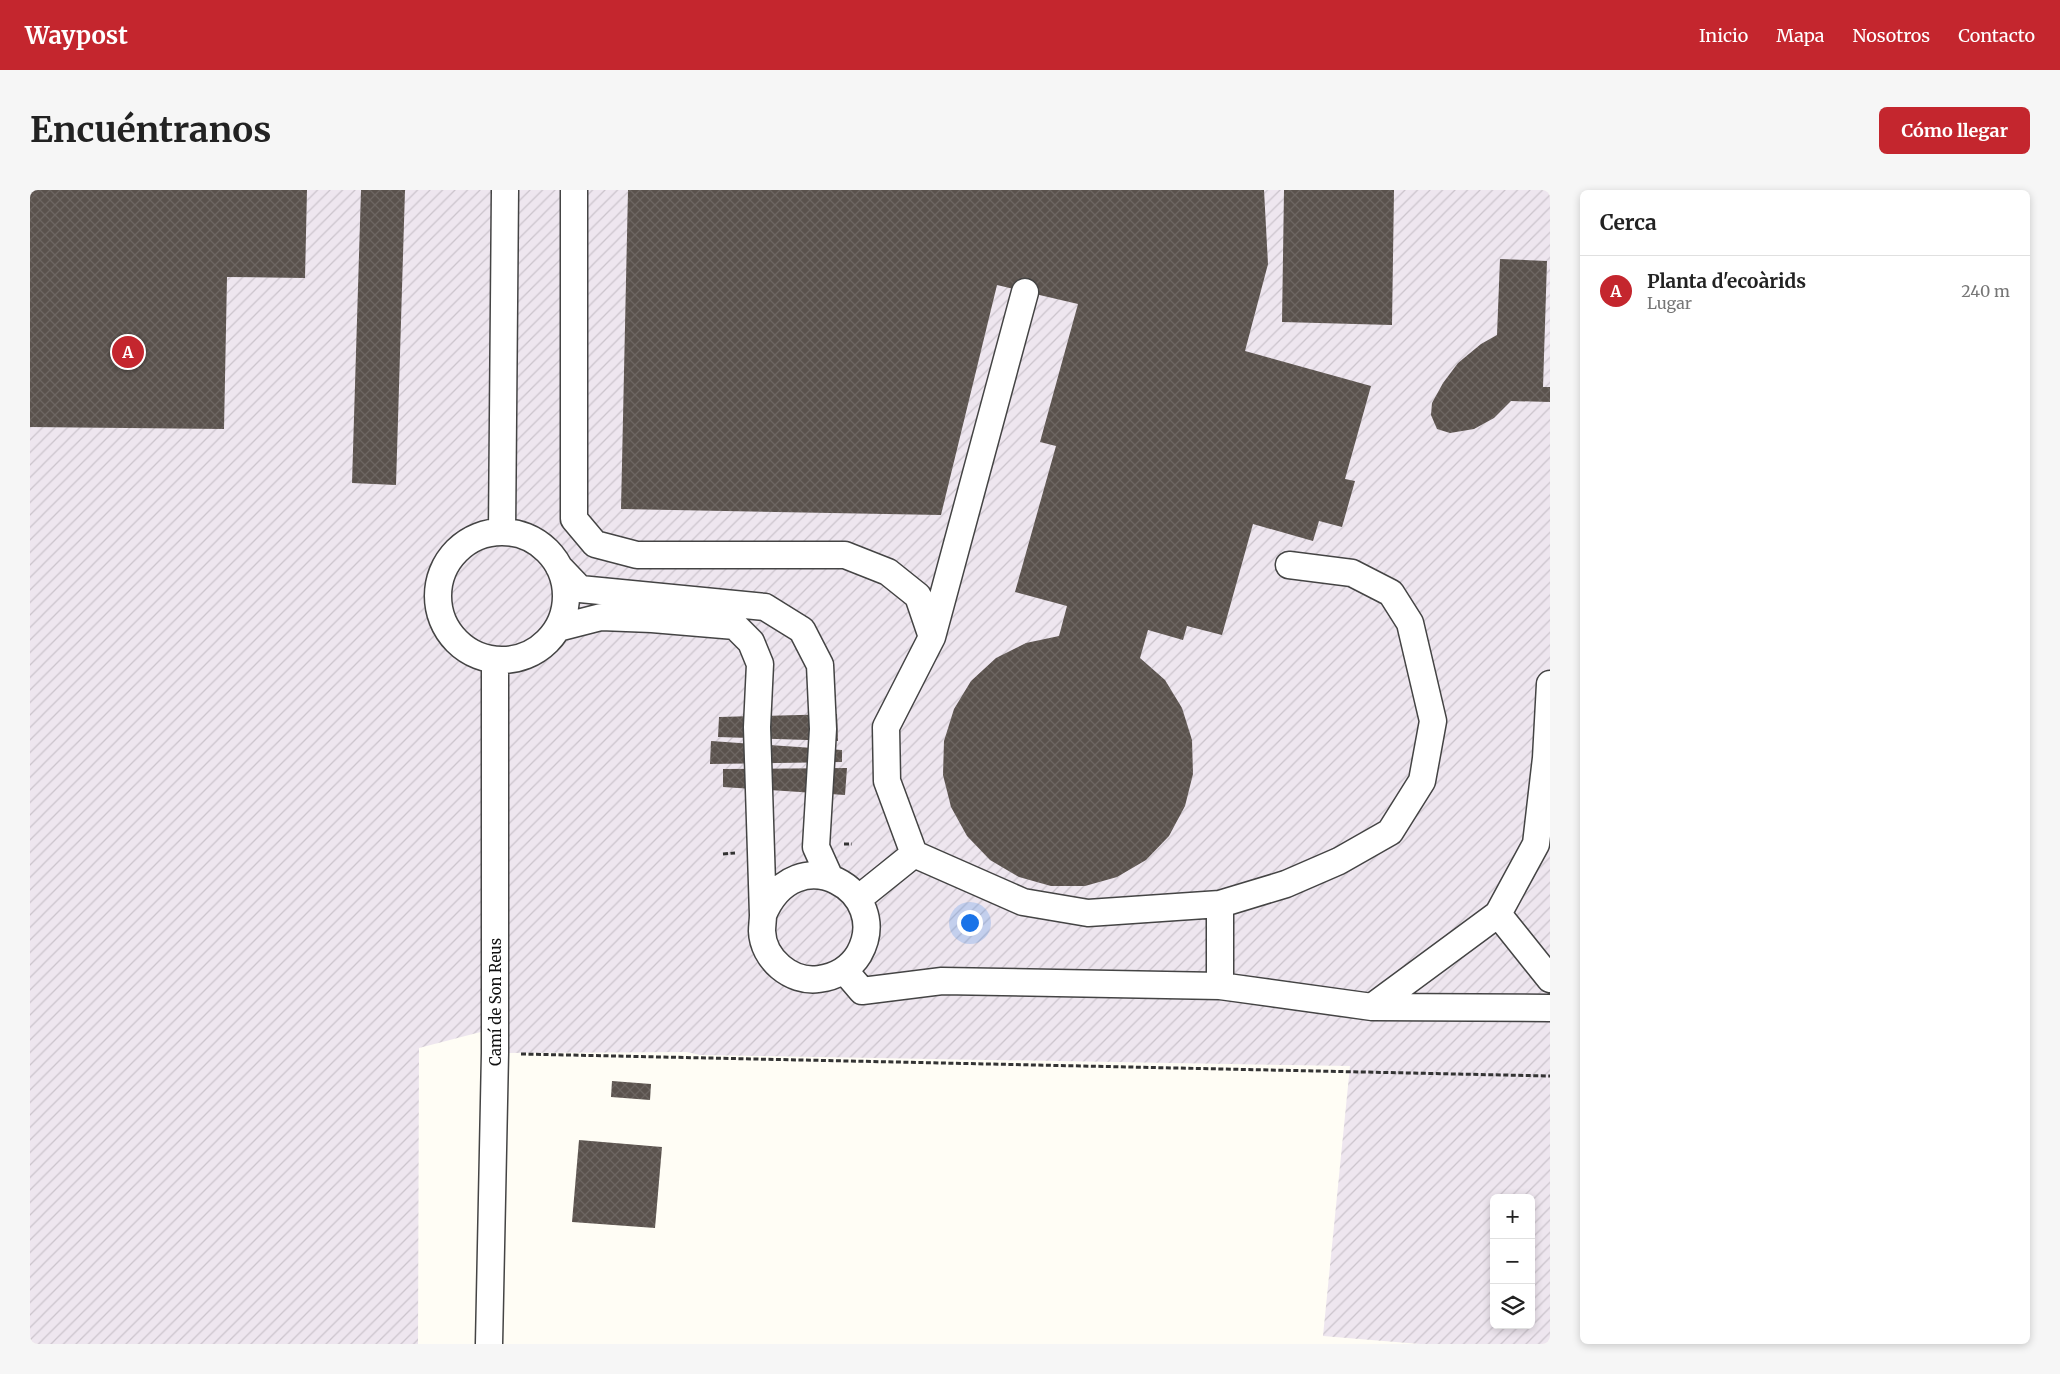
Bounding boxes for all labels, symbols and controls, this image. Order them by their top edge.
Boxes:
text: Waypost [25,20,128,51]
text: Inicio [1699,24,1748,47]
text: Mapa [1776,24,1825,47]
text: Nosotros [1853,24,1930,47]
text: Contacto [1958,24,2035,47]
button: Cómo llegar [1879,107,2030,154]
text: Encuéntranos [30,108,271,152]
text: Cerca [1600,209,1657,236]
text: Planta d'ecoàrids [1647,269,1806,293]
text: A [1610,281,1622,301]
text: 240 m [1961,281,2010,301]
text: Lugar [1647,293,1692,313]
pin: A [112,333,144,371]
your location [957,910,983,936]
street label: Camí de Son Reus [486,938,505,1066]
map controls [1490,1194,1535,1329]
button: + [1490,1194,1535,1239]
button: − [1490,1239,1535,1284]
button: layers [1490,1284,1535,1329]

